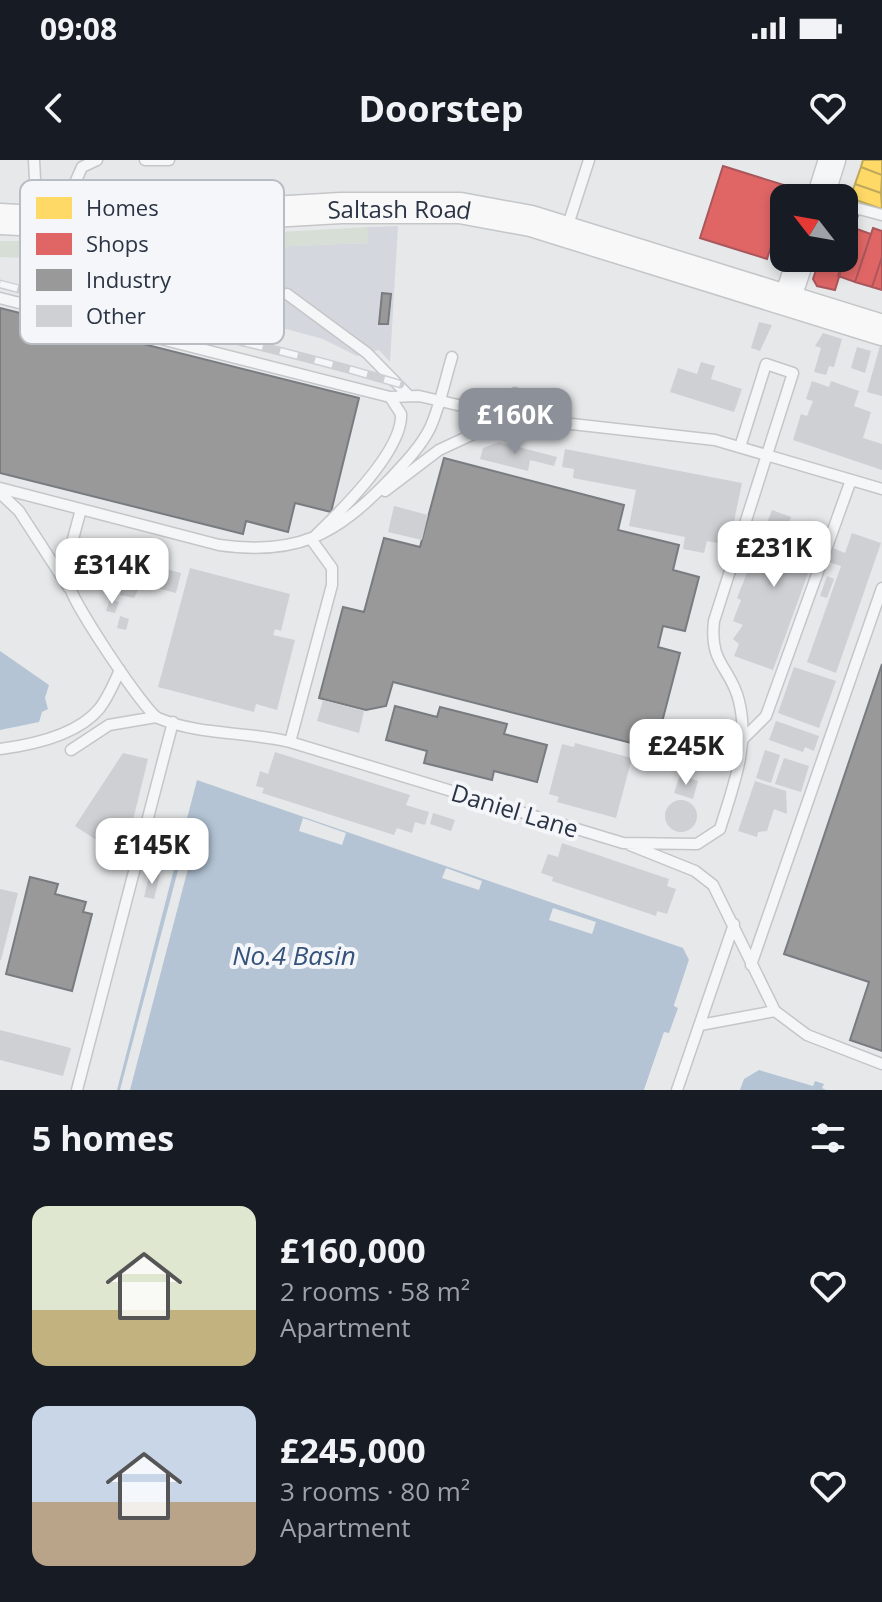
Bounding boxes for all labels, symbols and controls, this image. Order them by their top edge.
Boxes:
text: 09:08 [40,8,117,49]
text: Doorstep [358,84,524,133]
icon: back [32,86,76,130]
icon: heart [806,86,850,130]
legend [20,180,284,344]
north arrow [770,184,858,272]
map controls [770,184,858,272]
street label: Saltash Road [326,191,474,226]
text: Homes [86,192,159,222]
text: Shops [86,228,149,258]
text: Industry [86,264,172,294]
text: Other [86,300,146,330]
pin: £160K [459,388,571,456]
text: £160K [477,396,553,432]
pin: £231K [718,521,830,589]
text: £231K [736,529,812,565]
pin: £314K [56,538,168,606]
text: £314K [74,546,150,582]
pin: £245K [630,719,742,787]
text: £245K [648,727,724,763]
street label: Daniel Lane [447,775,583,845]
pin: £145K [96,818,208,886]
text: £145K [114,826,190,862]
water label: No.4 Basin [232,937,356,973]
text: 5 homes [32,1115,174,1161]
icon: filters [806,1116,850,1160]
text: £160,000 [280,1227,426,1273]
icon: home [96,1238,192,1334]
icon: heart [806,1264,850,1308]
text: 2 rooms · 58 m² [280,1273,470,1309]
text: Apartment [280,1309,411,1345]
text: £245,000 [280,1427,426,1473]
icon: home [96,1438,192,1534]
icon: heart [806,1464,850,1508]
text: 3 rooms · 80 m² [280,1473,470,1509]
text: Apartment [280,1509,411,1545]

